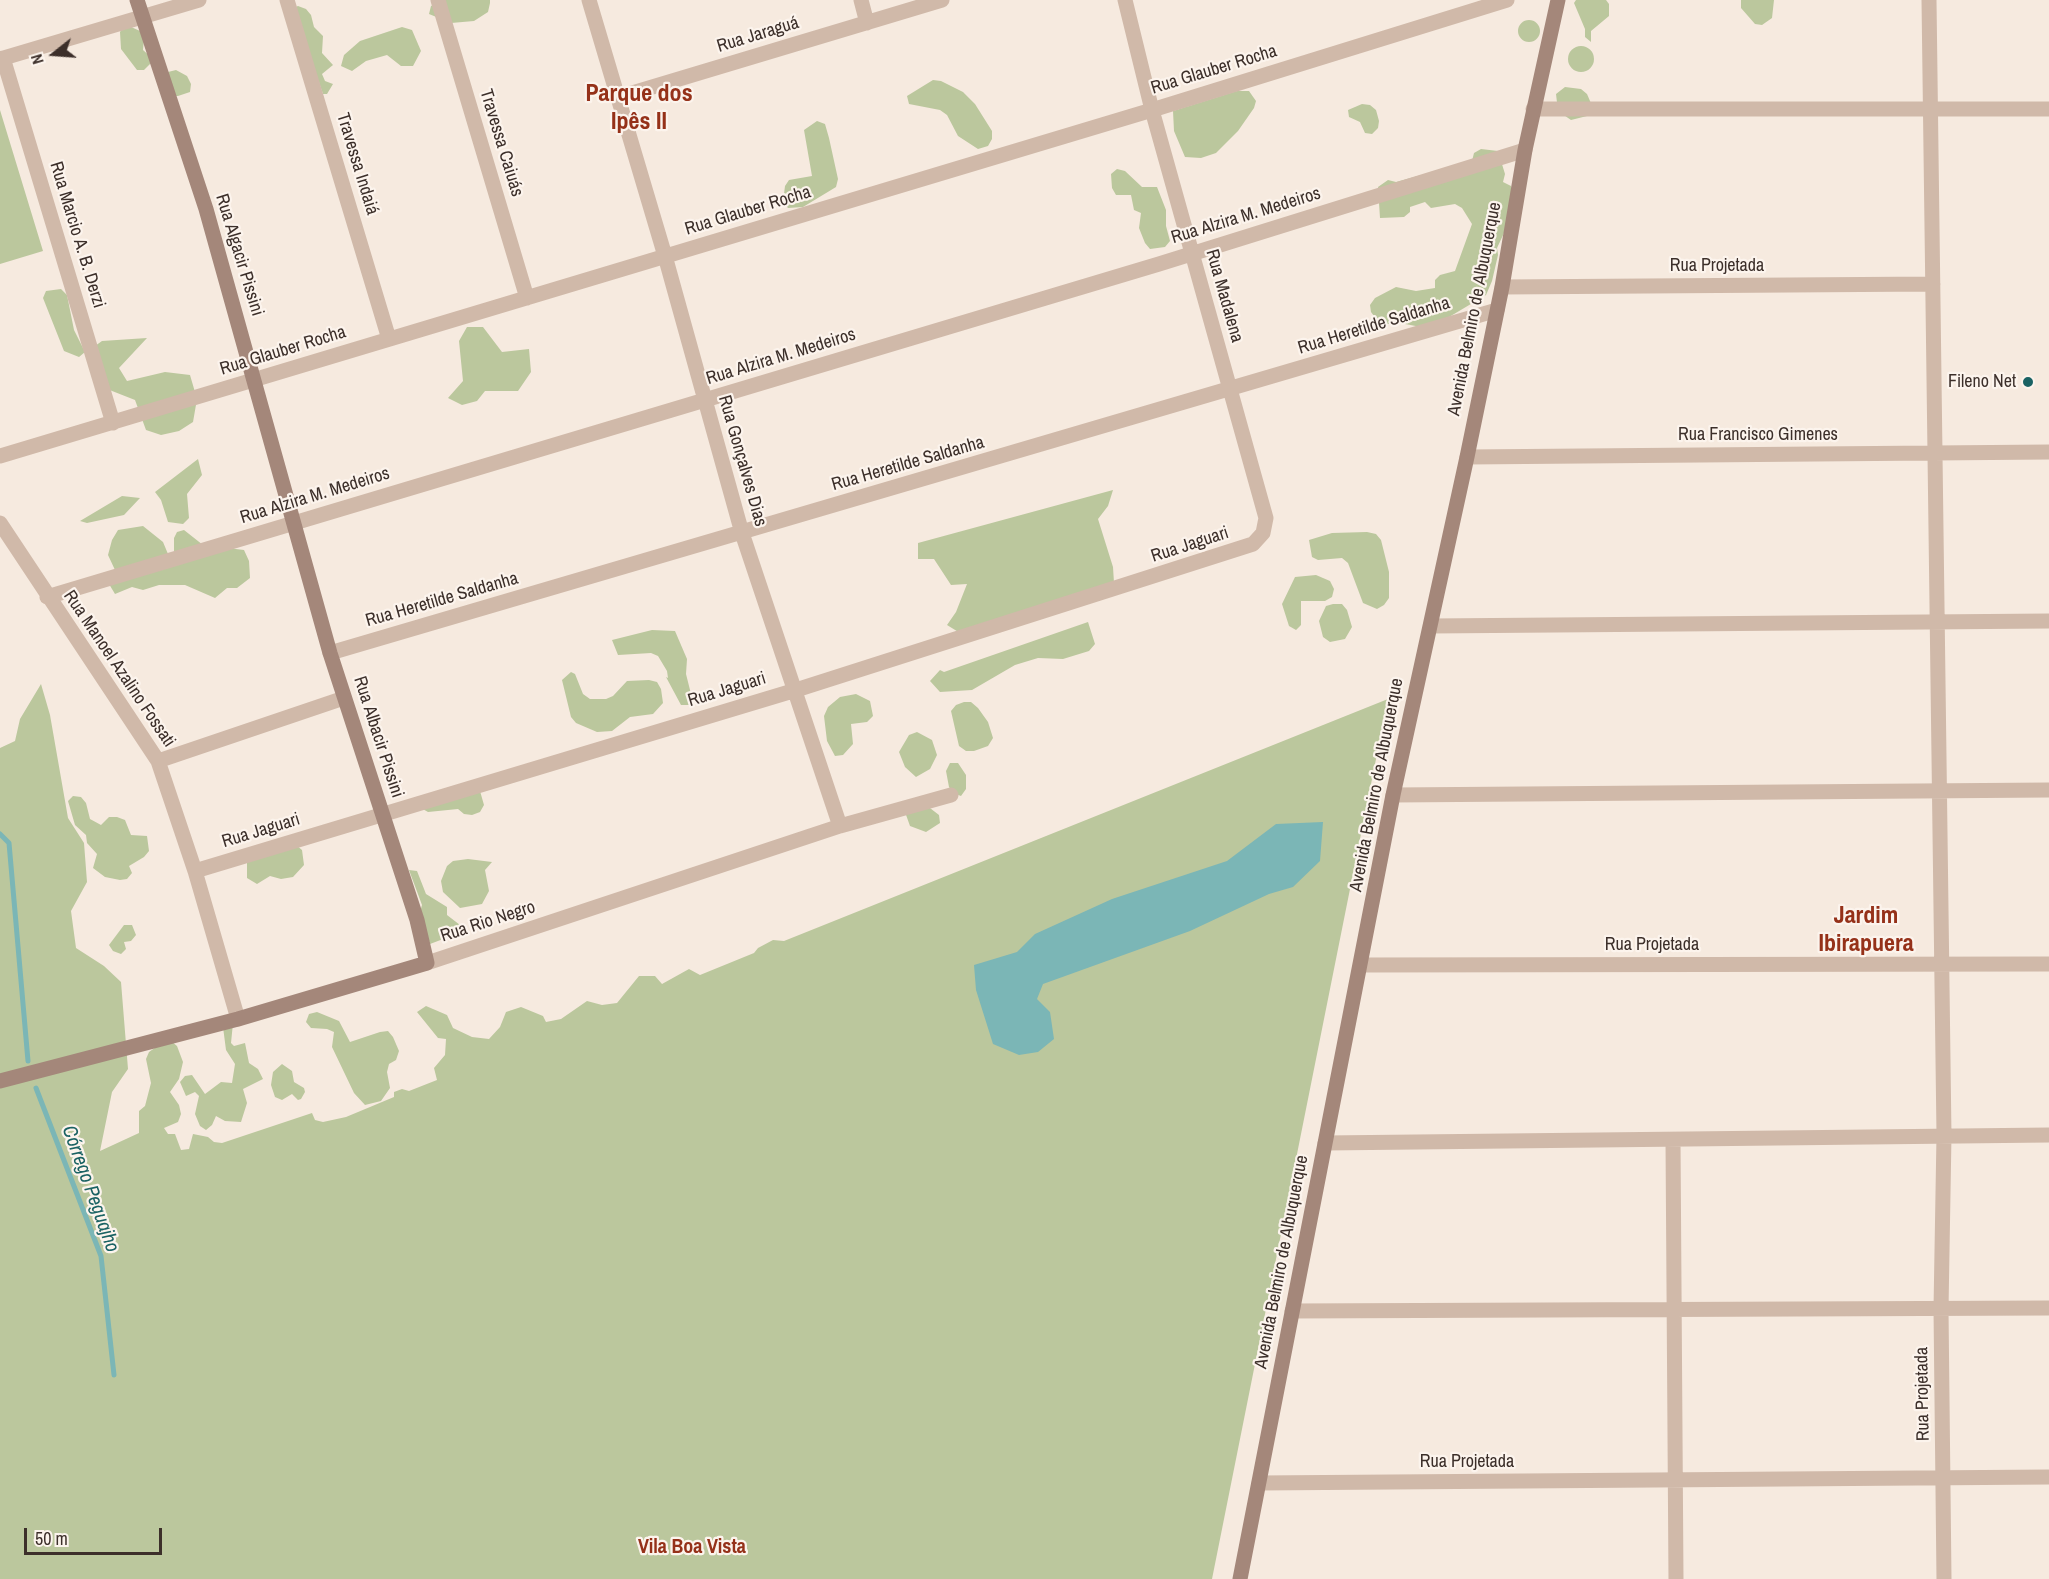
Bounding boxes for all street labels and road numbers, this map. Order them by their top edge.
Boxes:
street label: Rua Jaraguá [714,12,802,58]
street label: Rua Glauber Rocha [1148,41,1280,99]
street label: Travessa Caiuás [474,87,528,199]
street label: Travessa Indaiá [331,110,383,218]
street label: Rua Marcio A. B. Derzi [44,159,110,311]
street label: Rua Glauber Rocha [682,182,814,240]
street label: Rua Alzira M. Medeiros [1169,183,1323,249]
street label: Rua Algacir Pissini [210,191,268,319]
street label: Avenida Belmiro de Albuquerque [1444,200,1506,418]
street label: Rua Madalena [1200,247,1248,345]
street label: Rua Projetada [1670,255,1764,277]
street label: Rua Heretilde Saldanha [1296,293,1452,359]
street label: Rua Glauber Rocha [217,322,349,380]
street label: Rua Alzira M. Medeiros [704,324,858,390]
street label: Rua Gonçalves Dias [713,393,771,529]
street label: Rua Francisco Gimenes [1678,424,1838,446]
street label: Rua Heretilde Saldanha [829,432,987,496]
street label: Rua Alzira M. Medeiros [238,463,392,529]
street label: Rua Jaguari [1148,522,1232,568]
street label: Rua Heretilde Saldanha [363,568,521,632]
street label: Rua Manoel Azalino Fossati [58,586,180,752]
street label: Rua Jaguari [685,668,769,712]
street label: Rua Albacir Pissini [348,674,408,800]
street label: Avenida Belmiro de Albuquerque [1346,676,1408,894]
street label: Rua Jaguari [219,809,303,853]
street label: Rua Rio Negro [438,897,538,947]
street label: Rua Projetada [1605,934,1699,956]
street label: Avenida Belmiro de Albuquerque [1251,1153,1313,1371]
street label: Rua Projetada [1911,1347,1935,1441]
street label: Rua Projetada [1420,1451,1514,1473]

